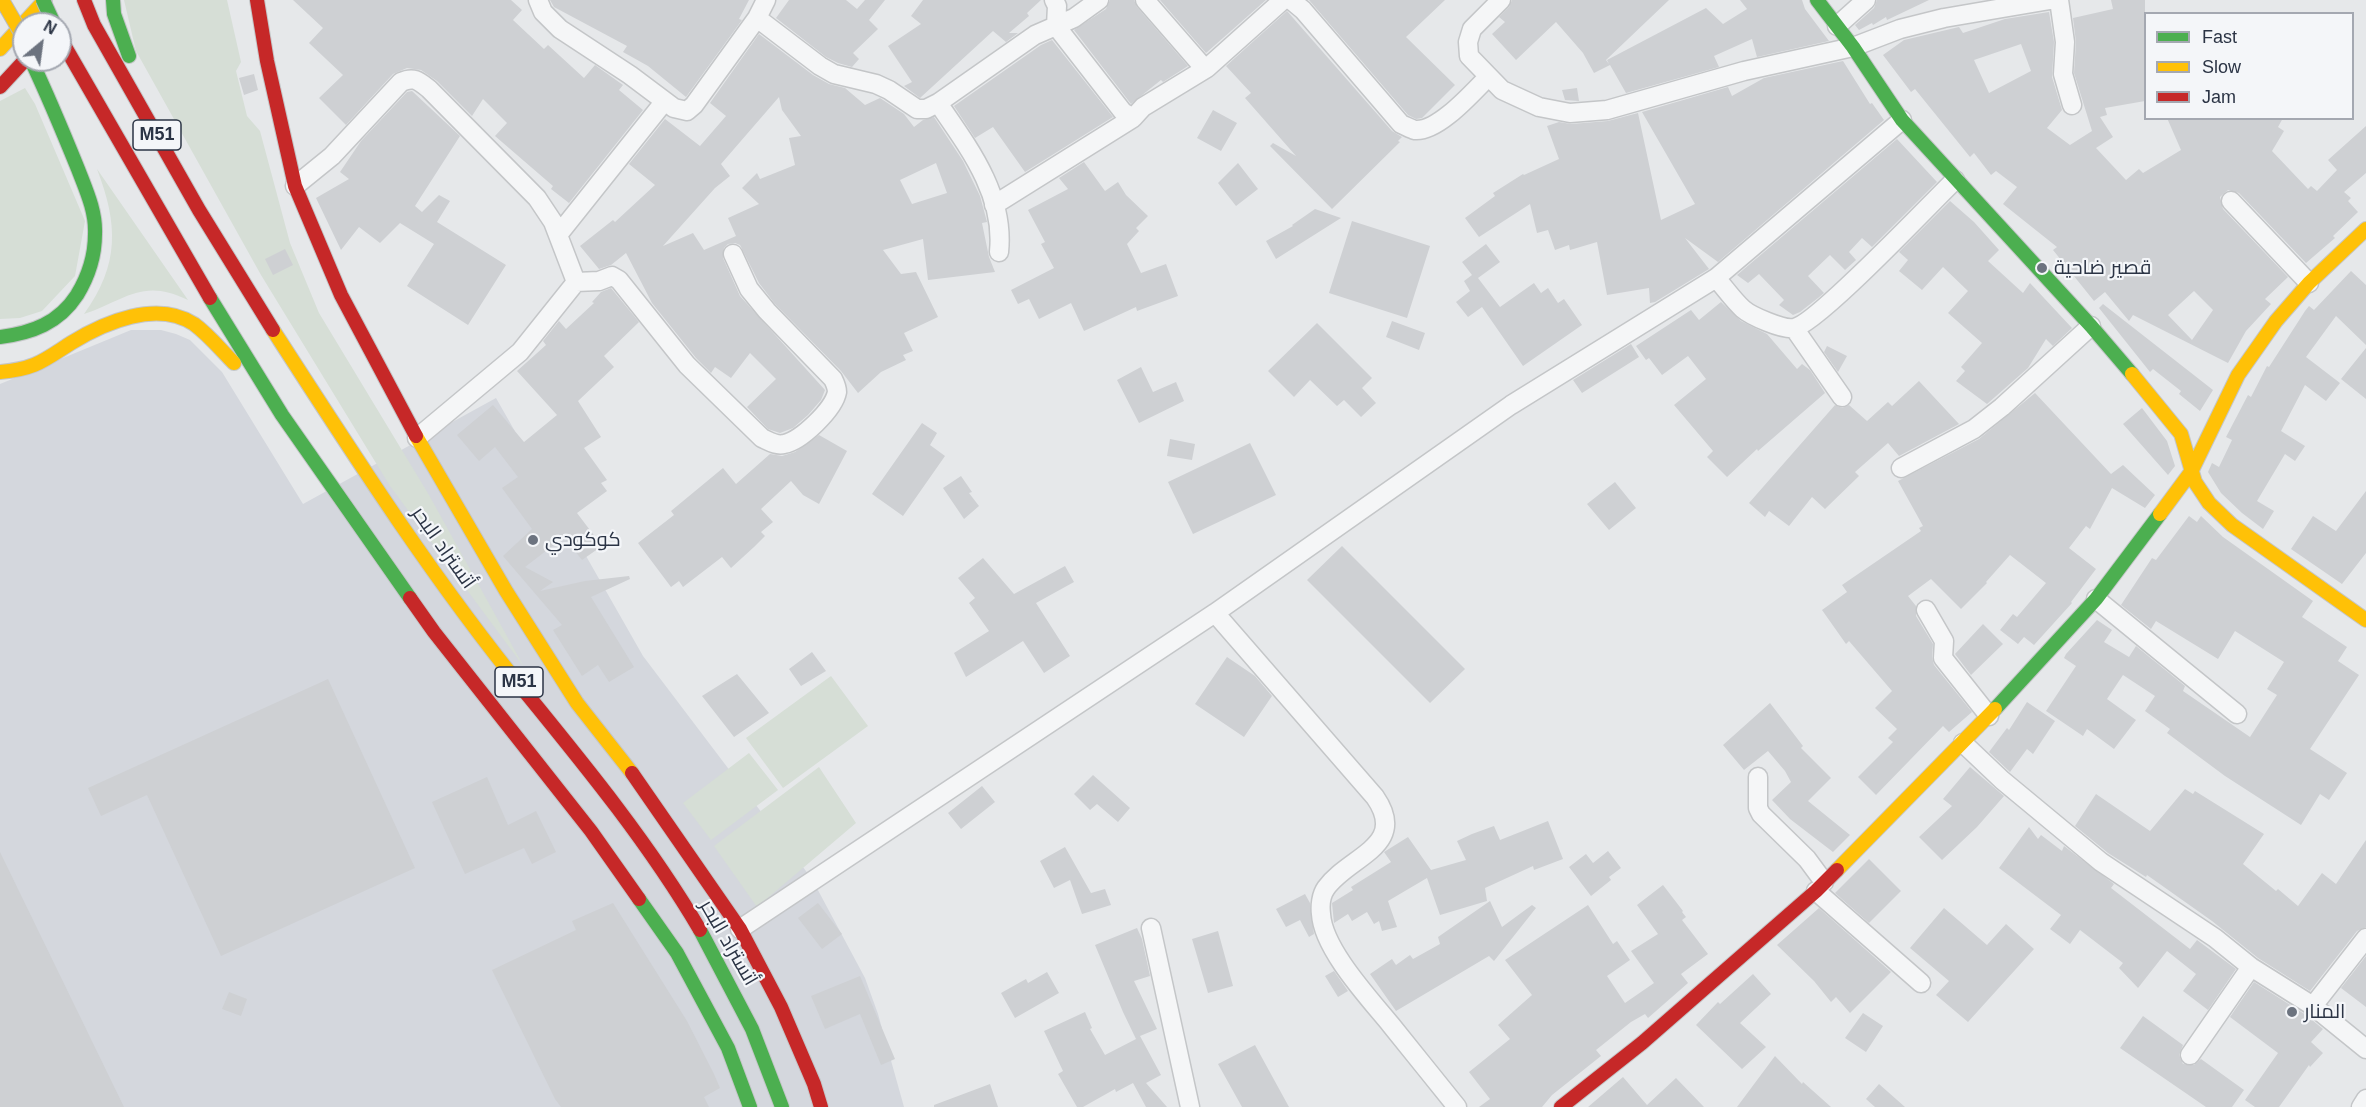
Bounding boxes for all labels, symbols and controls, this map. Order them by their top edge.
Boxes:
north arrow [12,12,72,72]
legend [2144,12,2354,120]
text: N [41,17,59,38]
text: Fast [2202,27,2237,47]
text: Slow [2202,57,2241,77]
text: Jam [2202,87,2236,107]
road number: M51 [133,120,181,150]
place label: قصير ضاحية [2054,256,2151,280]
marker: قصير ضاحية [2035,261,2049,275]
street label: أتستراد البحر [406,502,480,594]
place label: كوكودي [545,528,621,552]
marker: كوكودي [526,533,540,547]
road number: M51 [495,667,543,697]
street label: أتستراد البحر [694,896,762,990]
place label: المنار [2304,1000,2345,1024]
marker: المنار [2285,1005,2299,1019]

